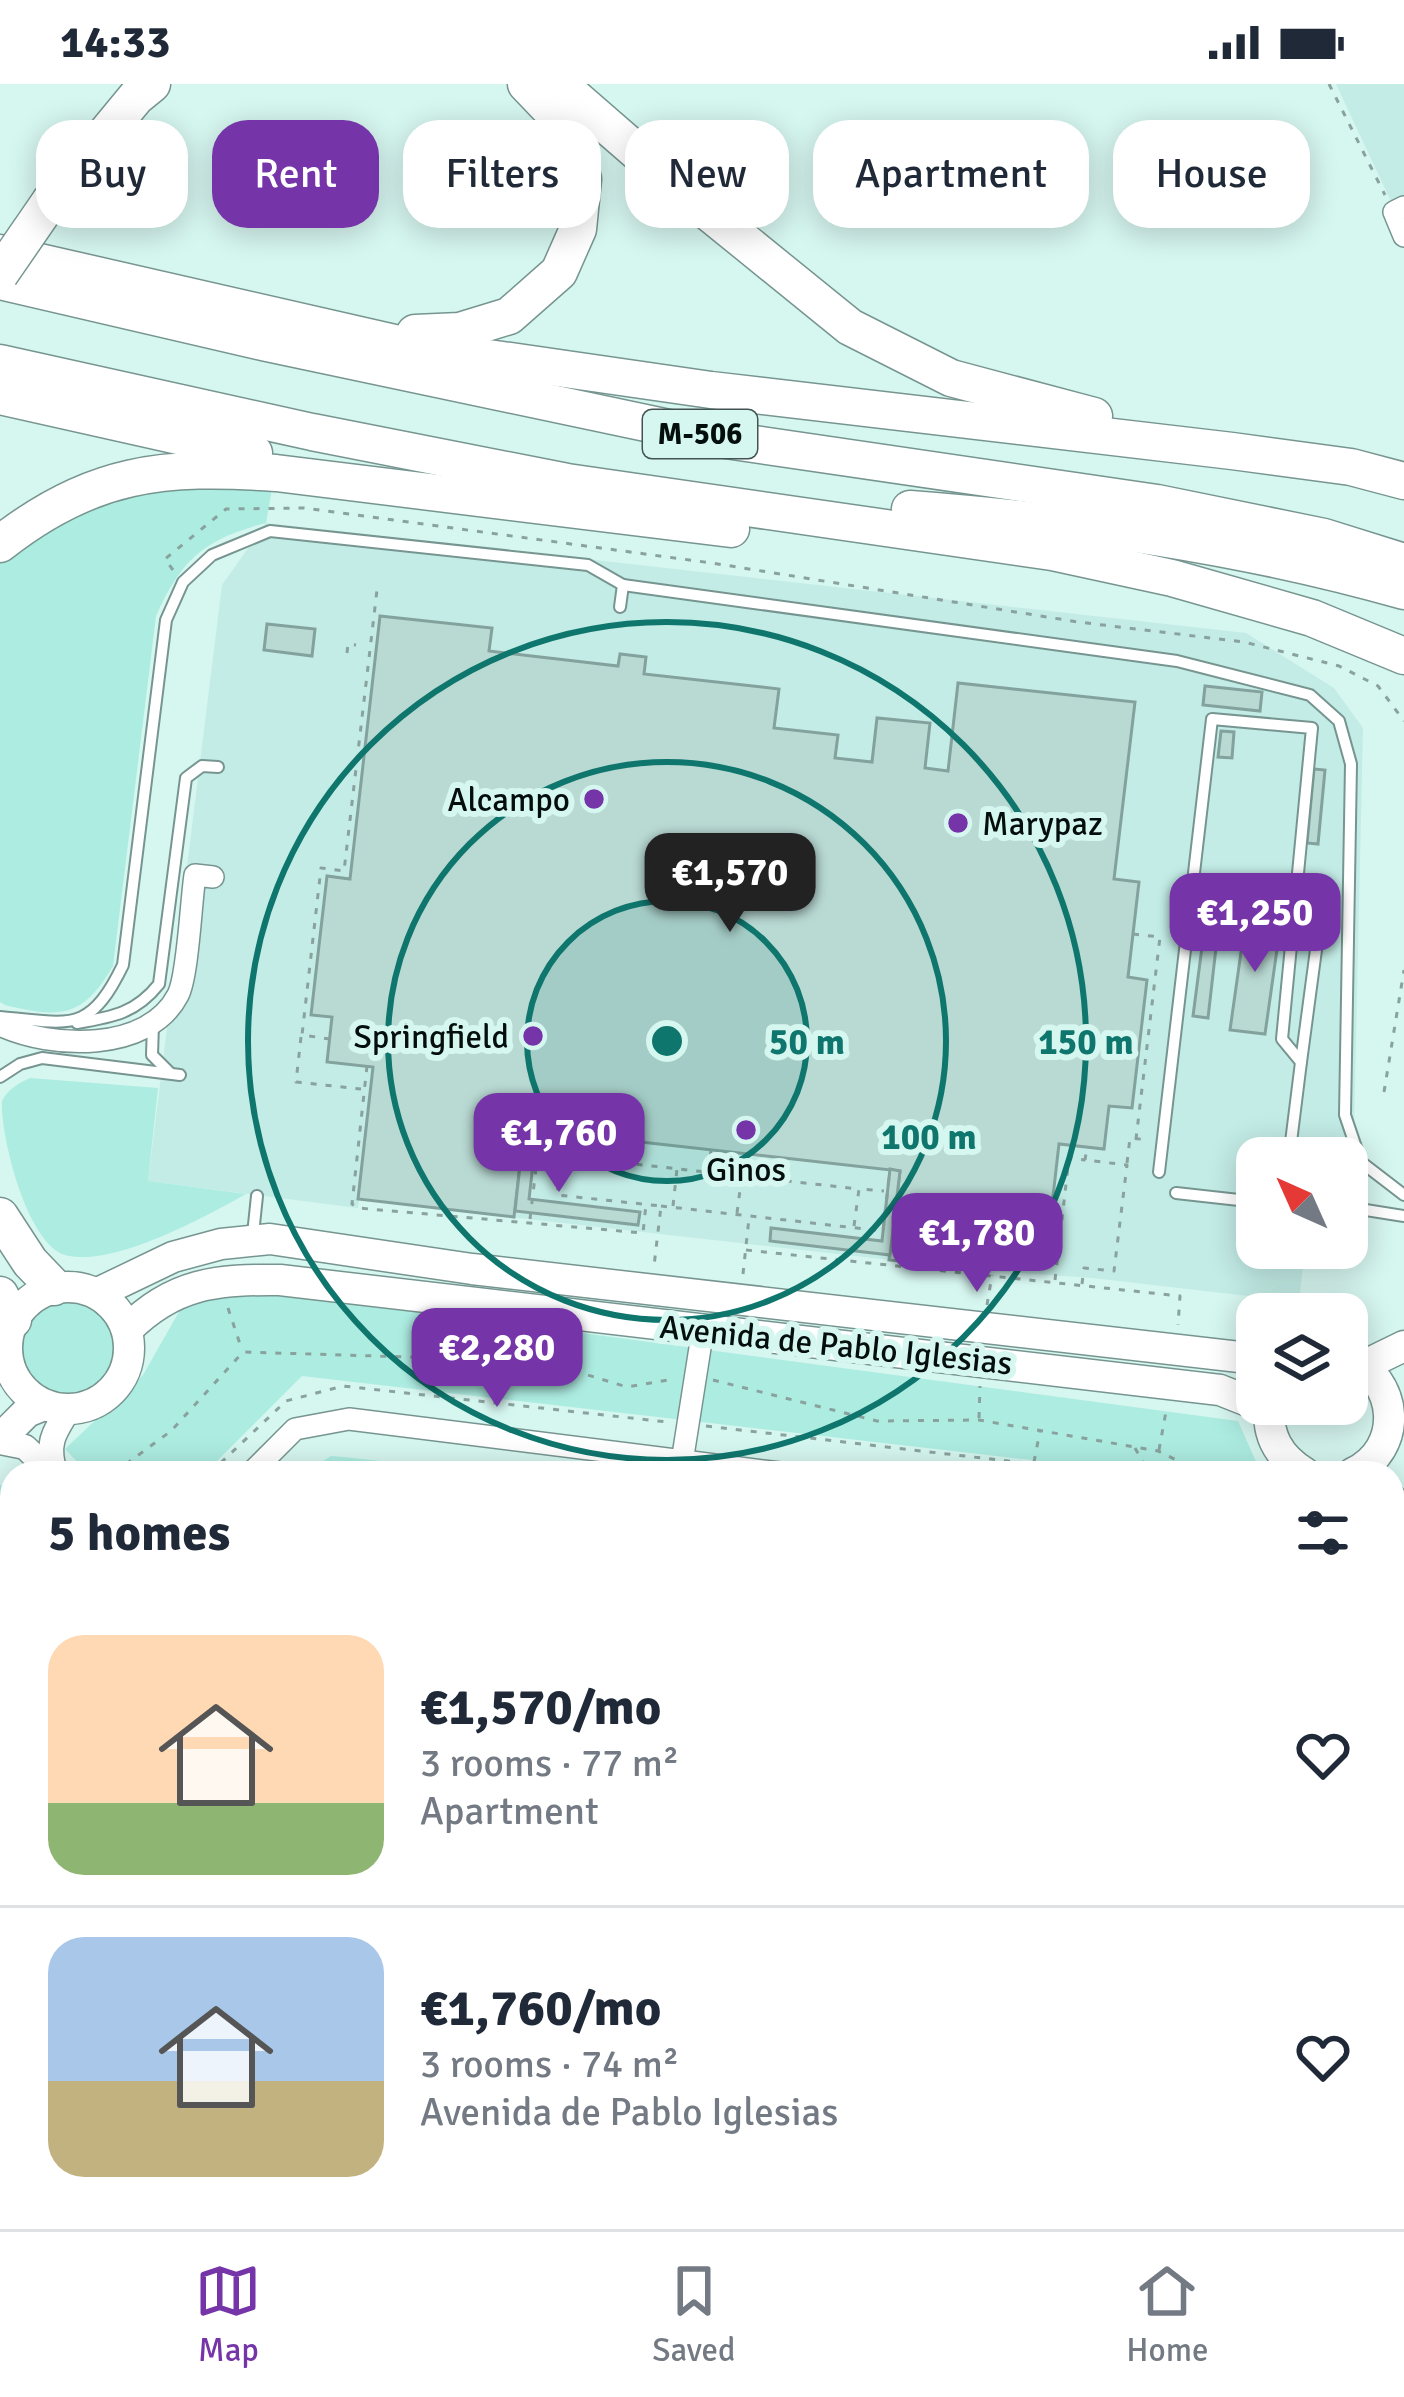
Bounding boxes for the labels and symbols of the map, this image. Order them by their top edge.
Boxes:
road number: M-506 [643,410,757,458]
place label: Alcampo [448,780,570,821]
marker: Alcampo [581,786,607,812]
place label: Marypaz [982,804,1103,845]
marker: Marypaz [945,810,971,836]
pin: €1,570 [632,833,828,935]
pin: €1,250 [1157,873,1353,975]
place label: Springfield [353,1017,509,1058]
centre of rings [646,1020,688,1062]
text: 50 m [769,1020,845,1065]
text: 150 m [1038,1020,1134,1065]
marker: Springfield [520,1023,546,1049]
pin: €1,760 [461,1093,657,1195]
text: 100 m [881,1115,977,1160]
marker: Ginos [733,1117,759,1143]
north arrow [1236,1137,1368,1269]
place label: Ginos [706,1150,786,1191]
pin: €1,780 [879,1193,1075,1295]
street label: Avenida de Pablo Iglesias [658,1307,1014,1384]
pin: €2,280 [399,1308,595,1410]

